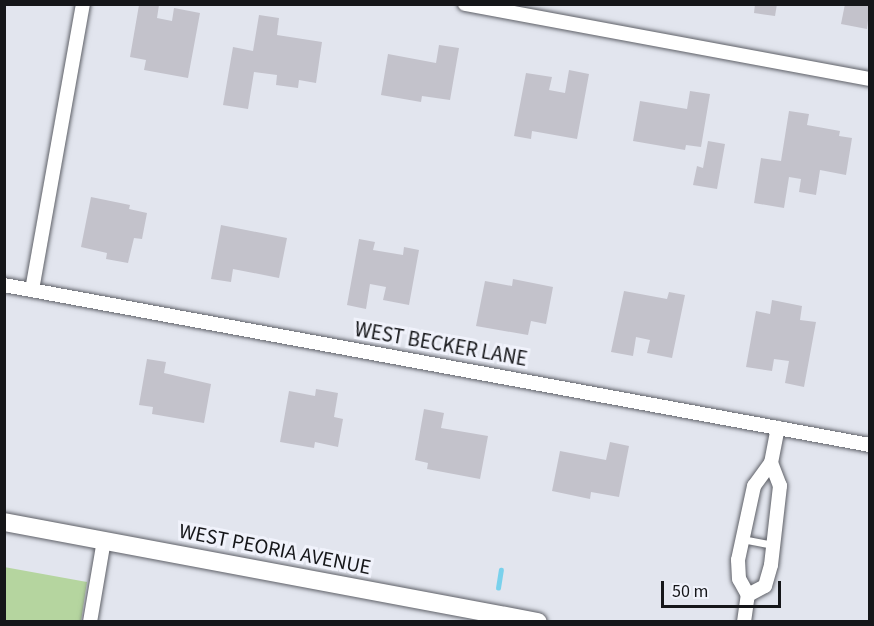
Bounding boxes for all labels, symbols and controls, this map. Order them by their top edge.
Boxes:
street label: WEST BECKER LANE [353,316,529,372]
street label: WEST PEORIA AVENUE [177,518,373,580]
scale bar [664,569,784,607]
text: 50 m [672,579,708,604]

